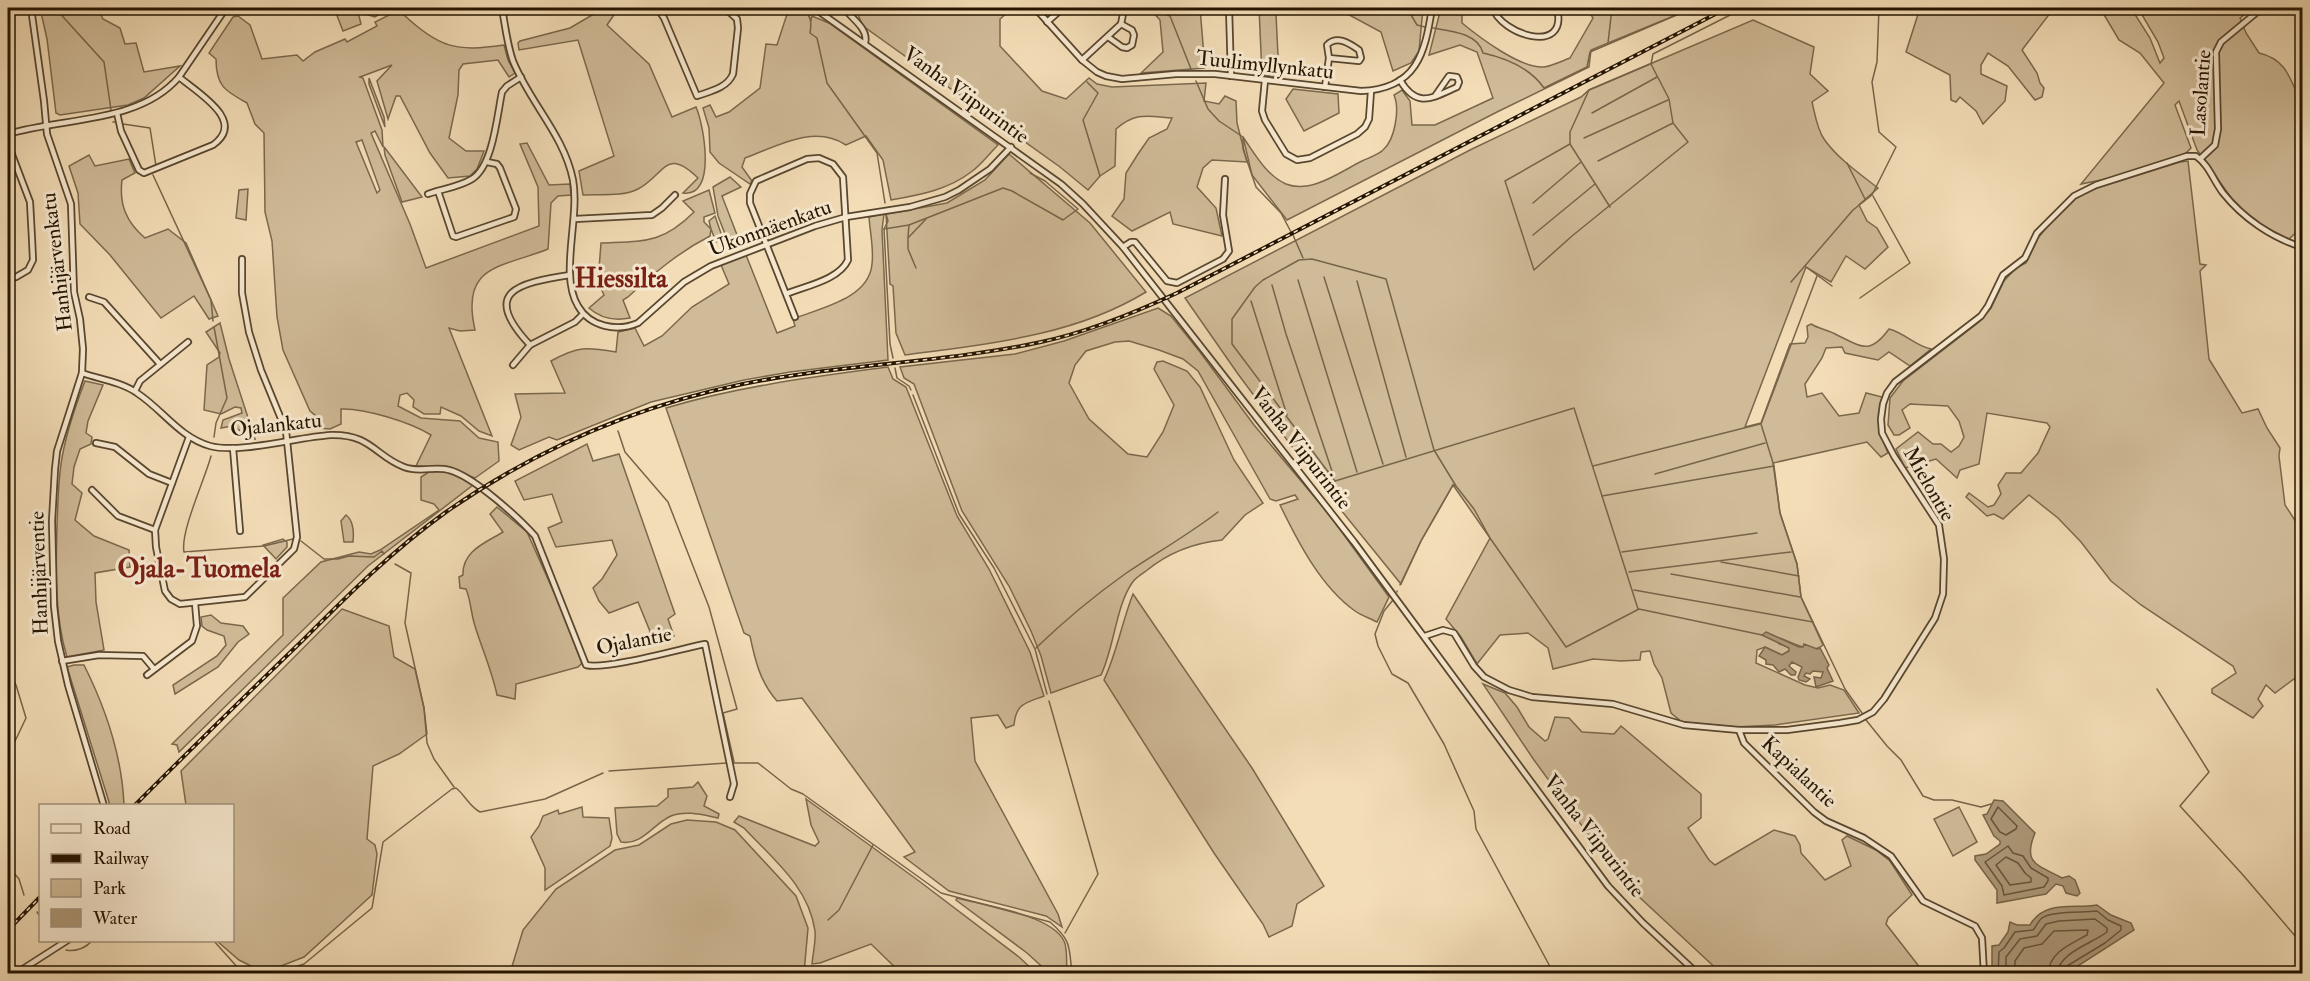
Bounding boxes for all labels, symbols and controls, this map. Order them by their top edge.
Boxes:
street label: Vanha Viipurintie [898,40,1034,150]
street label: Tuulimyllynkatu [1195,44,1335,86]
street label: Lasolantie [2185,49,2218,137]
street label: Hanhijärvenkatu [35,191,79,333]
street label: Ukonmäenkatu [705,193,835,263]
district label: Hiessilta [575,262,668,295]
street label: Vanha Viipurintie [1244,381,1358,515]
street label: Ojalankatu [229,407,323,443]
street label: Mielontie [1897,442,1961,526]
street label: Hanhijärventie [23,510,55,636]
district label: Ojala-Tuomela [117,552,281,585]
street label: Ojalantie [594,620,674,662]
street label: Kapialantie [1755,730,1843,814]
street label: Vanha Viipurintie [1537,769,1651,903]
legend [39,804,234,942]
text: Road [93,817,131,840]
text: Railway [93,847,150,870]
text: Park [93,877,126,900]
text: Water [92,907,137,930]

